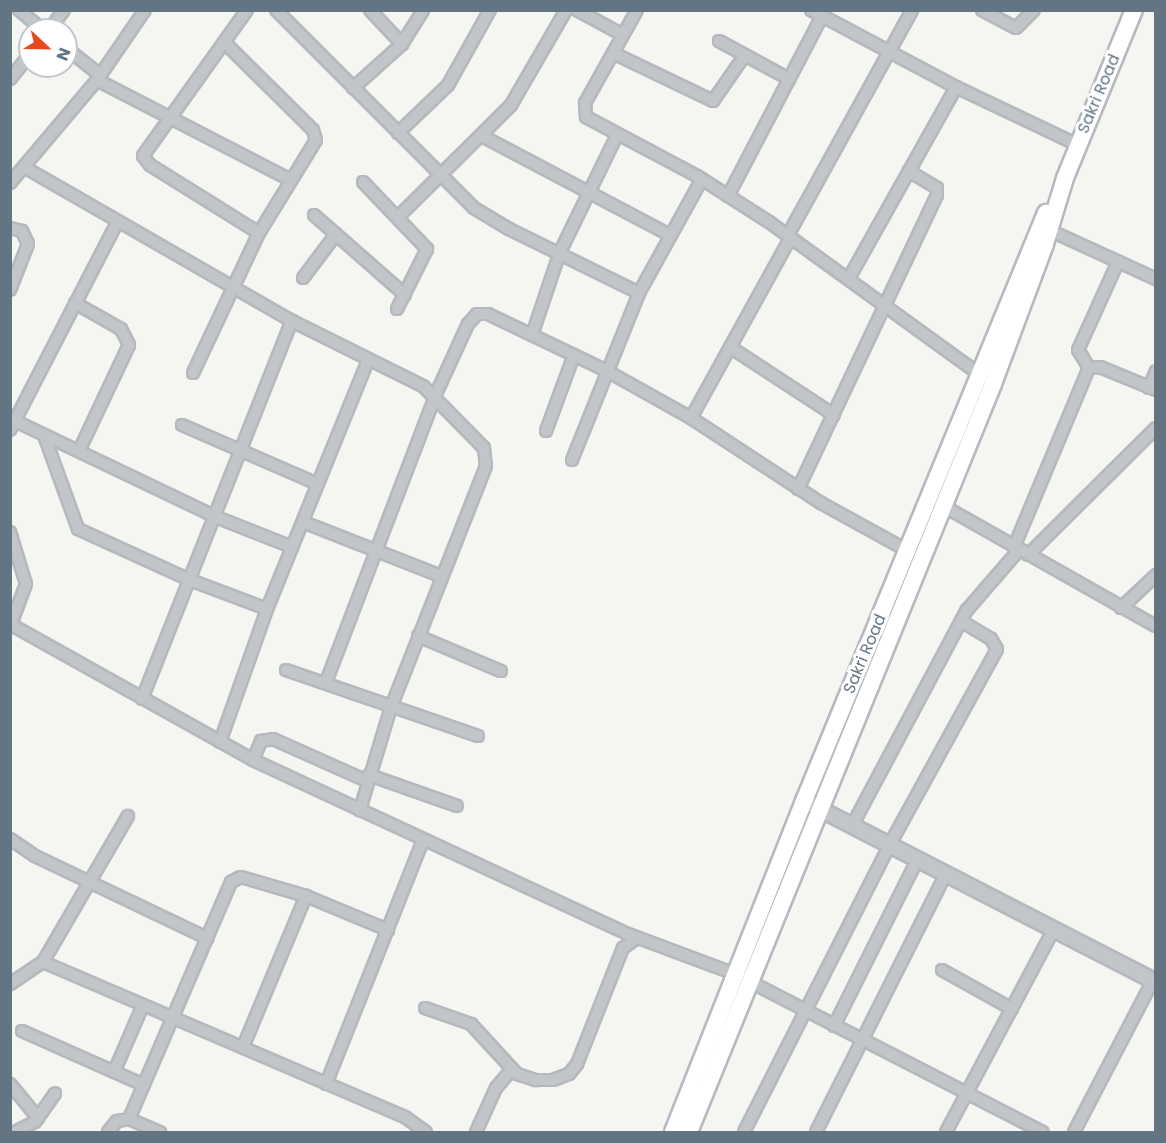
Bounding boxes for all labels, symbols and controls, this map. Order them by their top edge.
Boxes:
north arrow [18,18,78,78]
text: N [50,44,76,64]
street label: Sakri Road [1074,51,1124,137]
street label: Sakri Road [840,611,890,697]

